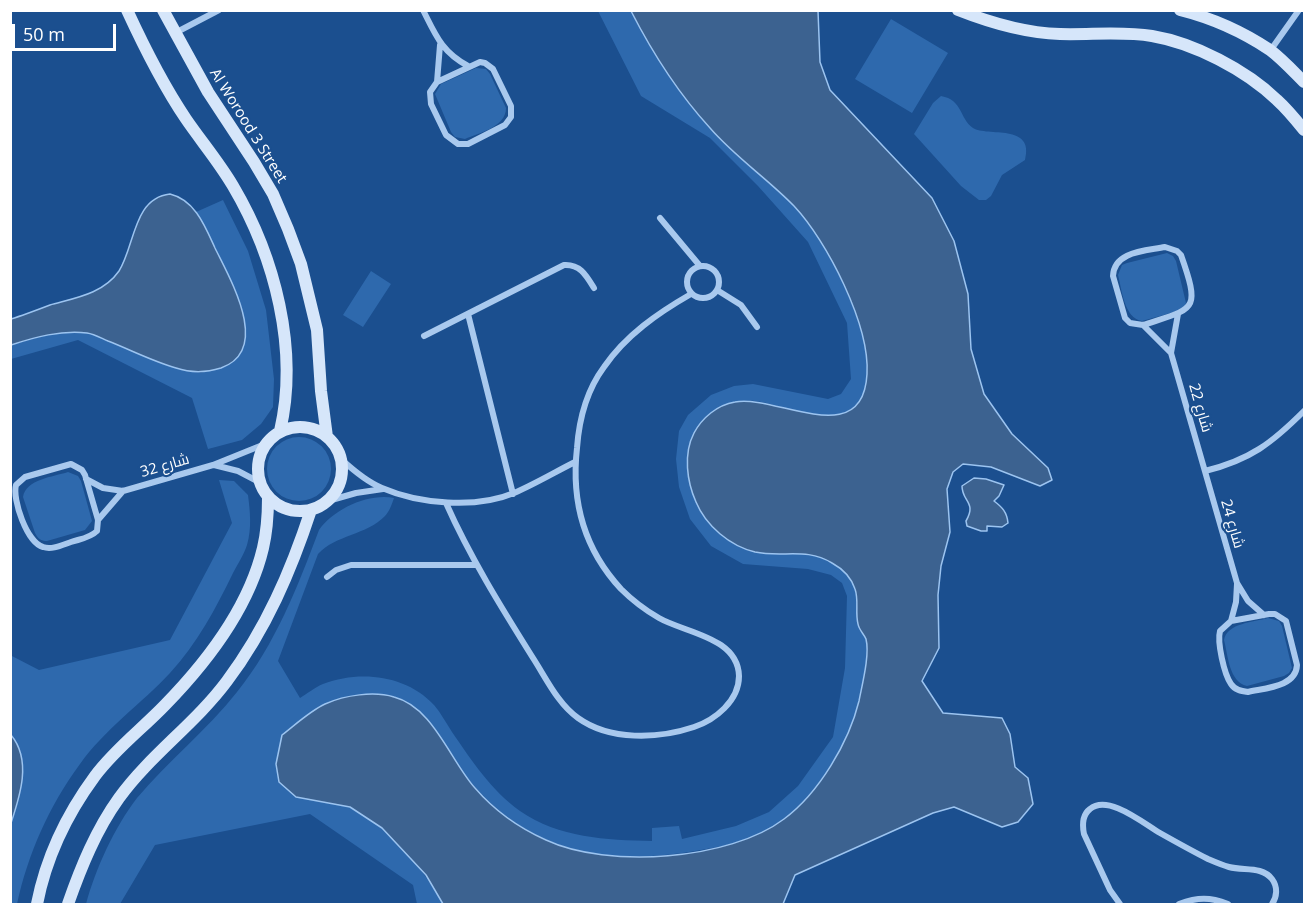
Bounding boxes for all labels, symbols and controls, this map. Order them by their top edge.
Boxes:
scale bar [15,12,118,50]
text: 50 m [23,22,65,46]
street label: Al Worood 3 Street [205,65,291,187]
street label: شارع 22 [1184,381,1216,435]
street label: شارع 32 [138,450,192,482]
street label: شارع 24 [1216,497,1248,551]

